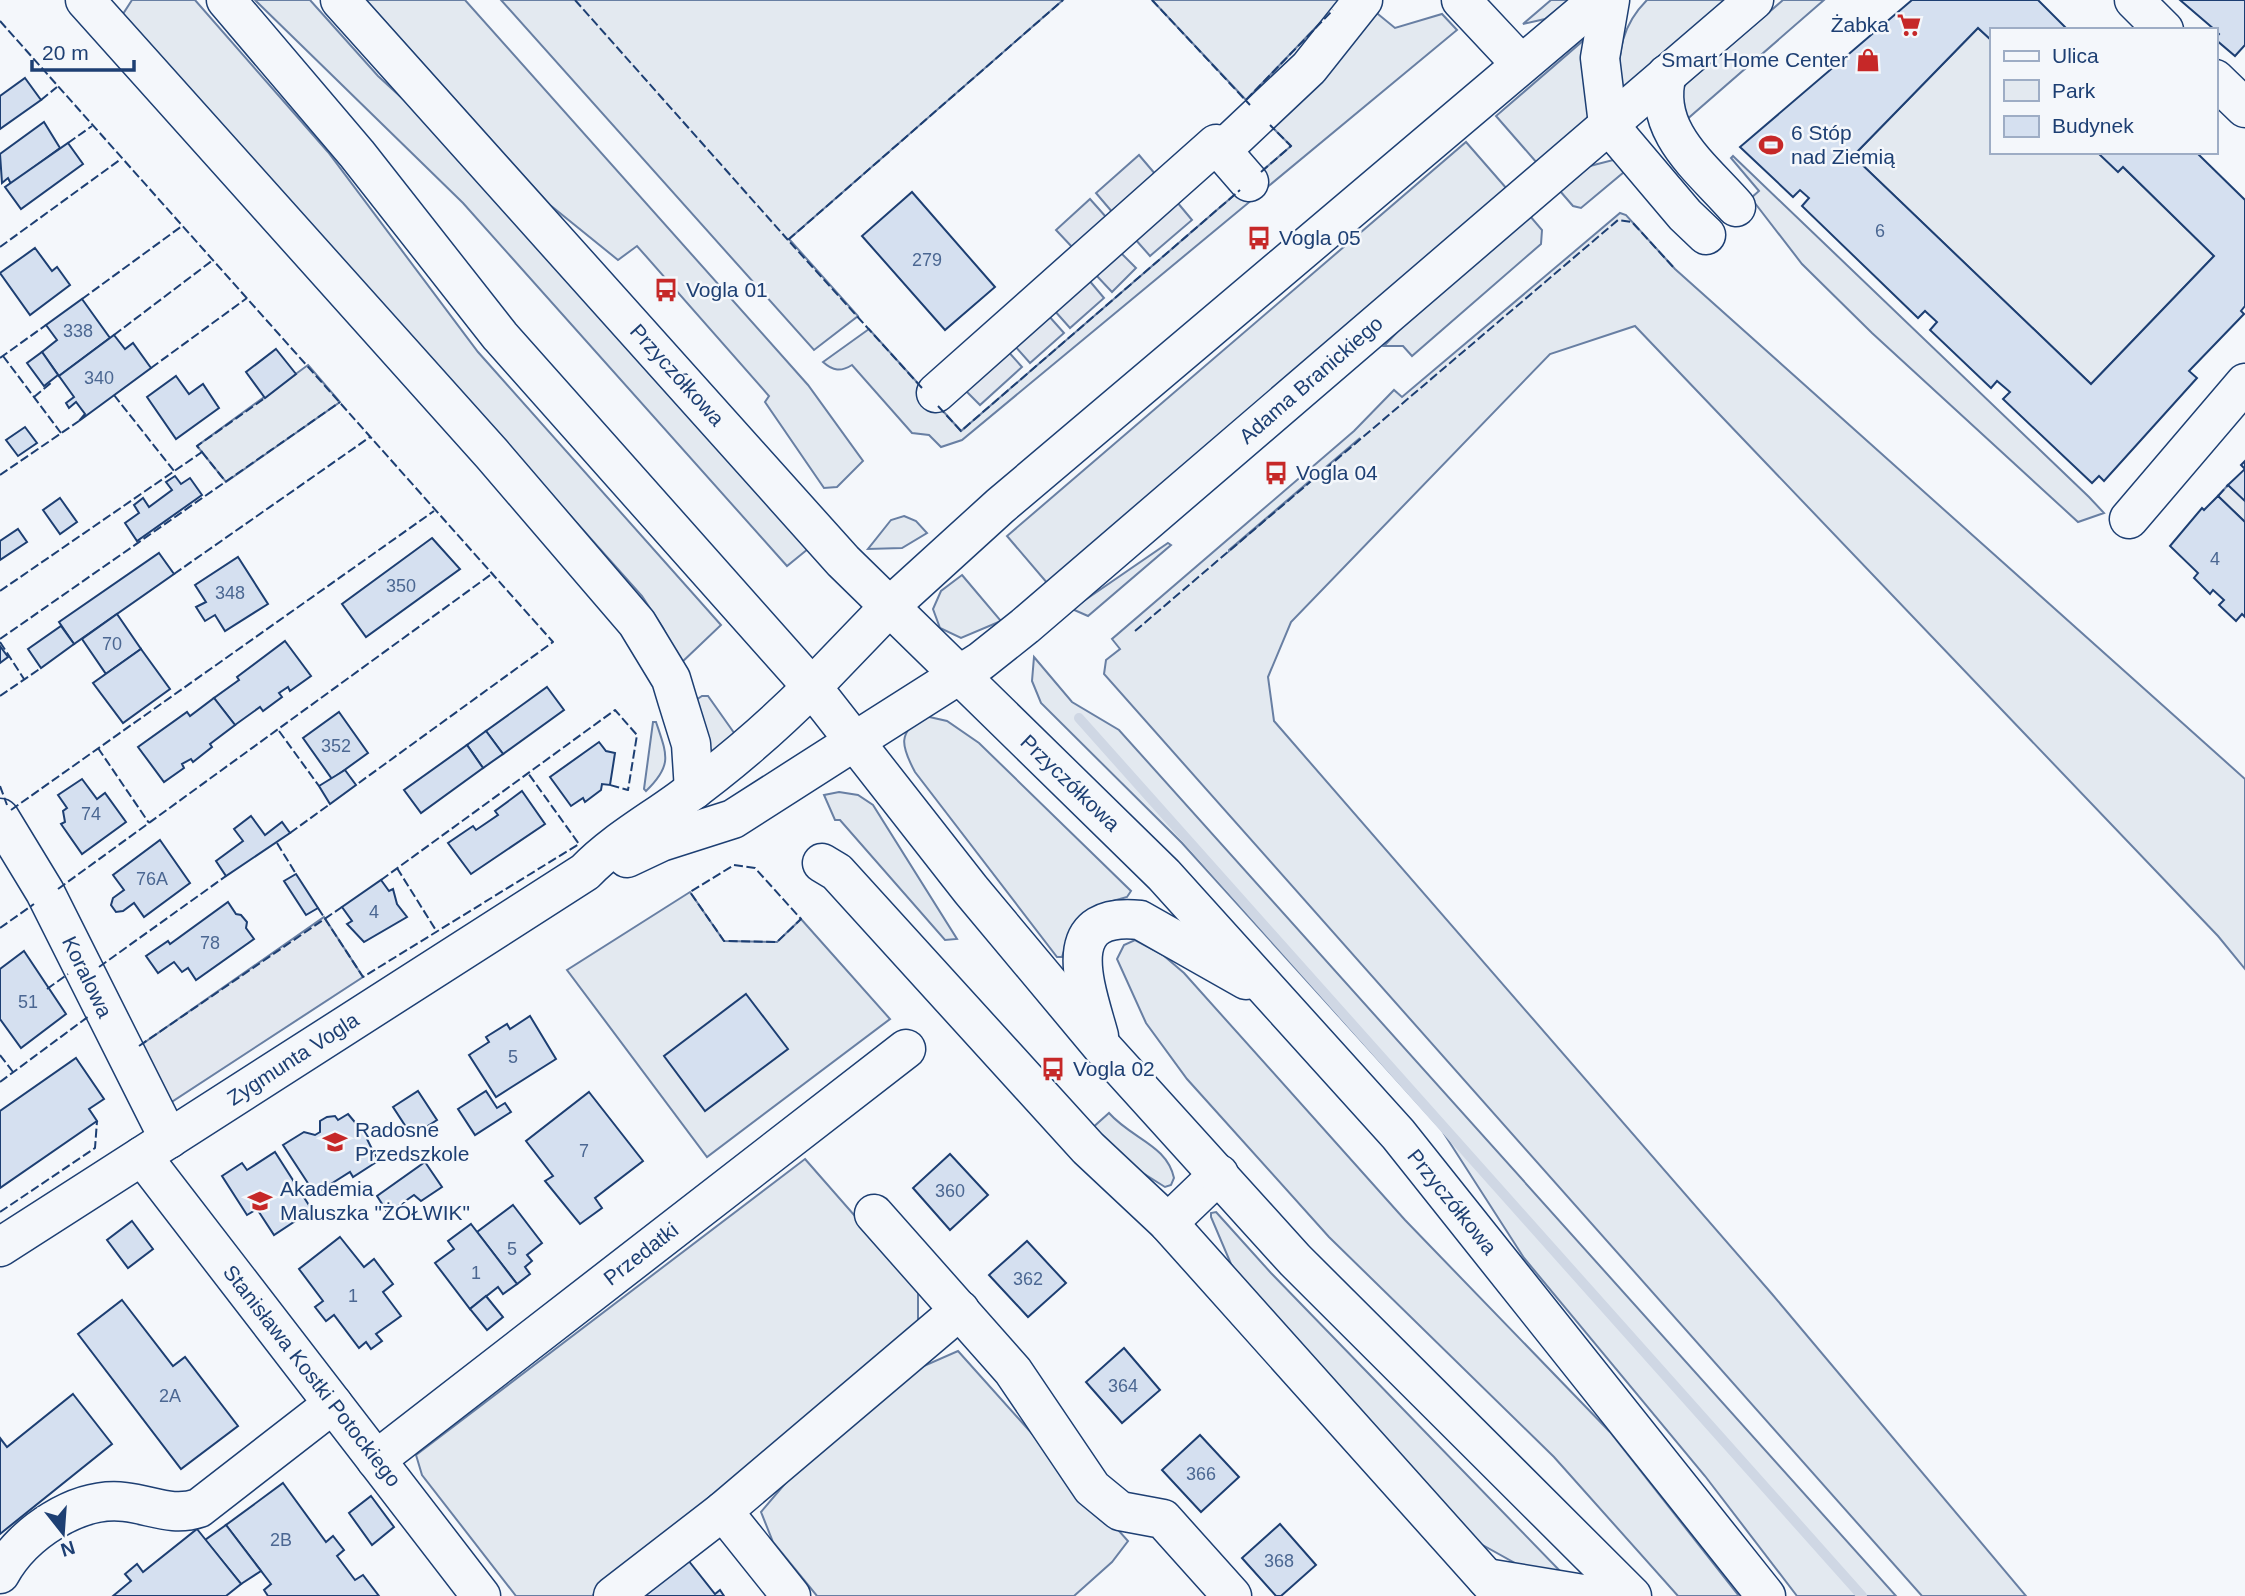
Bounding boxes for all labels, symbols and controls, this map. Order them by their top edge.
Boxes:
supermarket icon: Żabka [1895,11,1923,39]
place label: Żabka [1831,13,1889,36]
scale bar [32,28,133,72]
legend [1990,28,2217,154]
text: 20 m [42,41,89,64]
text: Ulica [2052,44,2099,67]
shop icon: Smart Home Center [1854,46,1882,74]
place label: Smart Home Center [1661,48,1848,71]
text: Park [2052,79,2096,102]
text: Budynek [2052,114,2134,137]
place label: 6 Stóp nad Ziemią [1791,121,1895,168]
sports icon: 6 Stóp nad Ziemią [1757,131,1785,159]
house number: 6 [1875,221,1885,241]
bus stop icon: Vogla 05 [1245,224,1273,252]
place label: Vogla 05 [1279,226,1361,249]
house number: 279 [912,250,942,270]
bus stop icon: Vogla 01 [652,276,680,304]
place label: Vogla 01 [686,278,768,301]
street label: Adama Branickiego [1234,311,1387,448]
street label: Przyczółkowa [626,319,729,430]
house number: 338 [63,321,93,341]
house number: 340 [84,368,114,388]
bus stop icon: Vogla 04 [1262,459,1290,487]
place label: Vogla 04 [1296,461,1378,484]
house number: 4 [2210,549,2220,569]
house number: 350 [386,576,416,596]
house number: 348 [215,583,245,603]
house number: 70 [102,634,122,654]
street label: Przyczółkowa [1016,730,1125,836]
house number: 352 [321,736,351,756]
house number: 74 [81,804,101,824]
house number: 76A [136,869,168,889]
house number: 4 [369,902,379,922]
street label: Koralowa [58,932,117,1021]
house number: 78 [200,933,220,953]
house number: 51 [18,992,38,1012]
street label: Zygmunta Vogla [223,1007,363,1110]
house number: 5 [508,1047,518,1067]
bus stop icon: Vogla 02 [1039,1055,1067,1083]
place label: Vogla 02 [1073,1057,1155,1080]
place label: Radosne Przedszkole [355,1118,469,1165]
school or university icon: Radosne Przedszkole [321,1128,349,1156]
house number: 7 [579,1141,589,1161]
street label: Przyczółkowa [1403,1145,1502,1259]
place label: Akademia Maluszka "ŻÓŁWIK" [280,1177,470,1224]
house number: 360 [935,1181,965,1201]
school or university icon: Akademia Maluszka "ŻÓŁWIK" [246,1187,274,1215]
street label: Przedatki [599,1218,682,1290]
house number: 5 [507,1239,517,1259]
street label: Stanisława Kostki Potockiego [219,1261,406,1491]
house number: 1 [471,1263,481,1283]
house number: 362 [1013,1269,1043,1289]
house number: 1 [348,1286,358,1306]
house number: 364 [1108,1376,1138,1396]
house number: 2A [159,1386,181,1406]
house number: 366 [1186,1464,1216,1484]
north arrow [28,1498,98,1568]
house number: 2B [270,1530,292,1550]
text: N [58,1537,77,1561]
house number: 368 [1264,1551,1294,1571]

